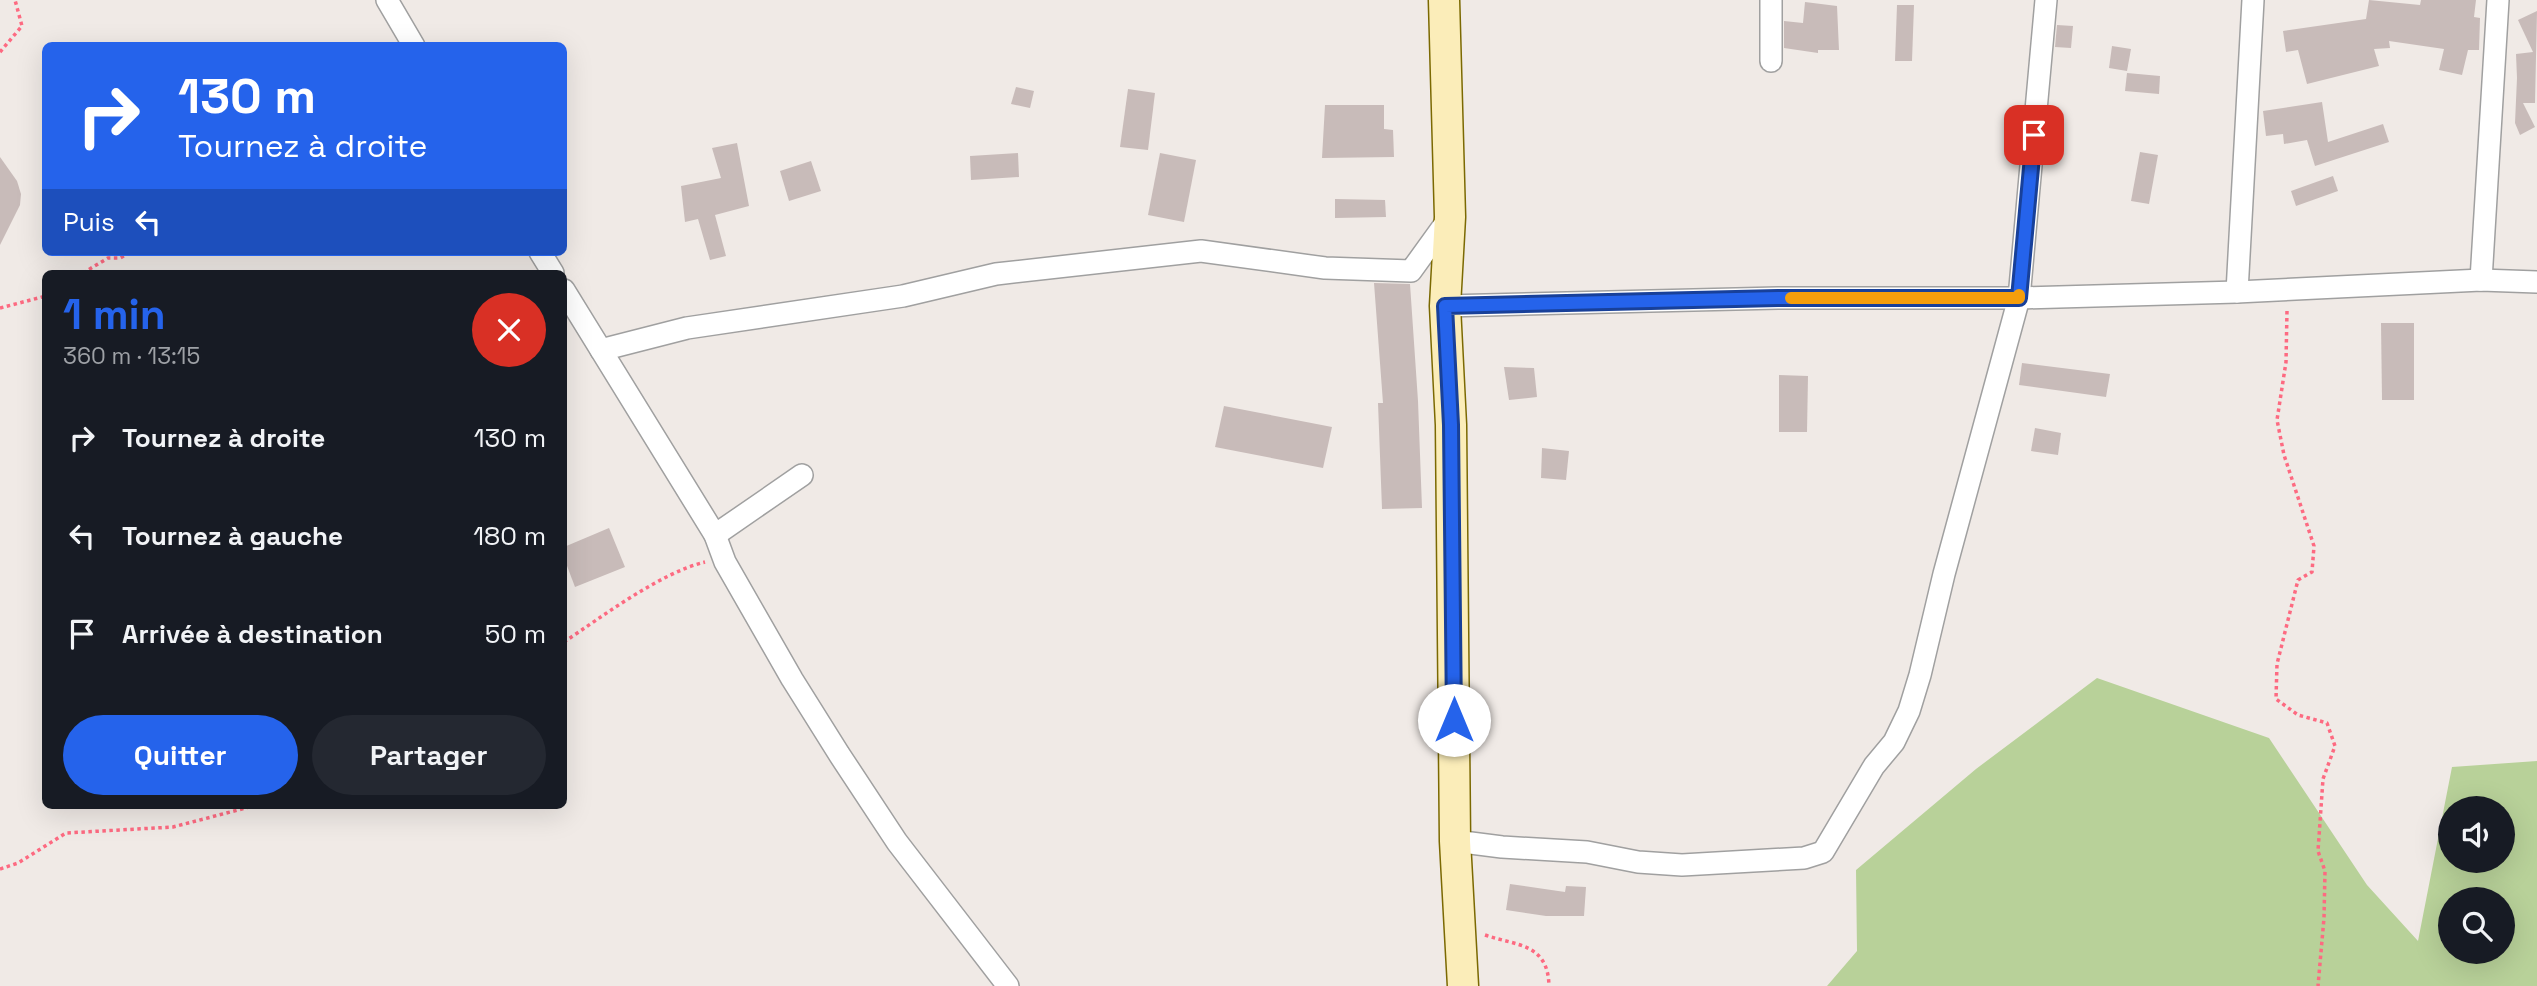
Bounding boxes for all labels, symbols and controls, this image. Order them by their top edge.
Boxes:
text: 130 m [178,65,316,127]
icon: right [63,70,154,161]
pin [2004,105,2064,165]
icon: arrive [2015,116,2053,154]
text: Tournez à droite [178,126,427,166]
icon: left [129,203,167,241]
text: Puis [63,205,115,239]
text: 1 min [63,288,166,341]
button: close [472,293,546,367]
text: 360 m · 13:15 [63,341,200,371]
icon: right [63,419,101,457]
text: Tournez à droite [122,421,325,455]
text: 130 m [474,421,546,455]
icon: left [63,517,101,555]
text: Tournez à gauche [122,519,343,553]
text: 180 m [473,519,546,553]
icon: arrive [63,615,101,653]
text: Arrivée à destination [122,617,383,651]
text: 50 m [485,617,546,651]
position arrow [1417,683,1491,757]
button: Quitter [63,715,298,795]
button: Partager [312,715,546,795]
map controls [2438,796,2515,964]
button: sound [2438,796,2515,873]
button: search [2438,887,2515,964]

